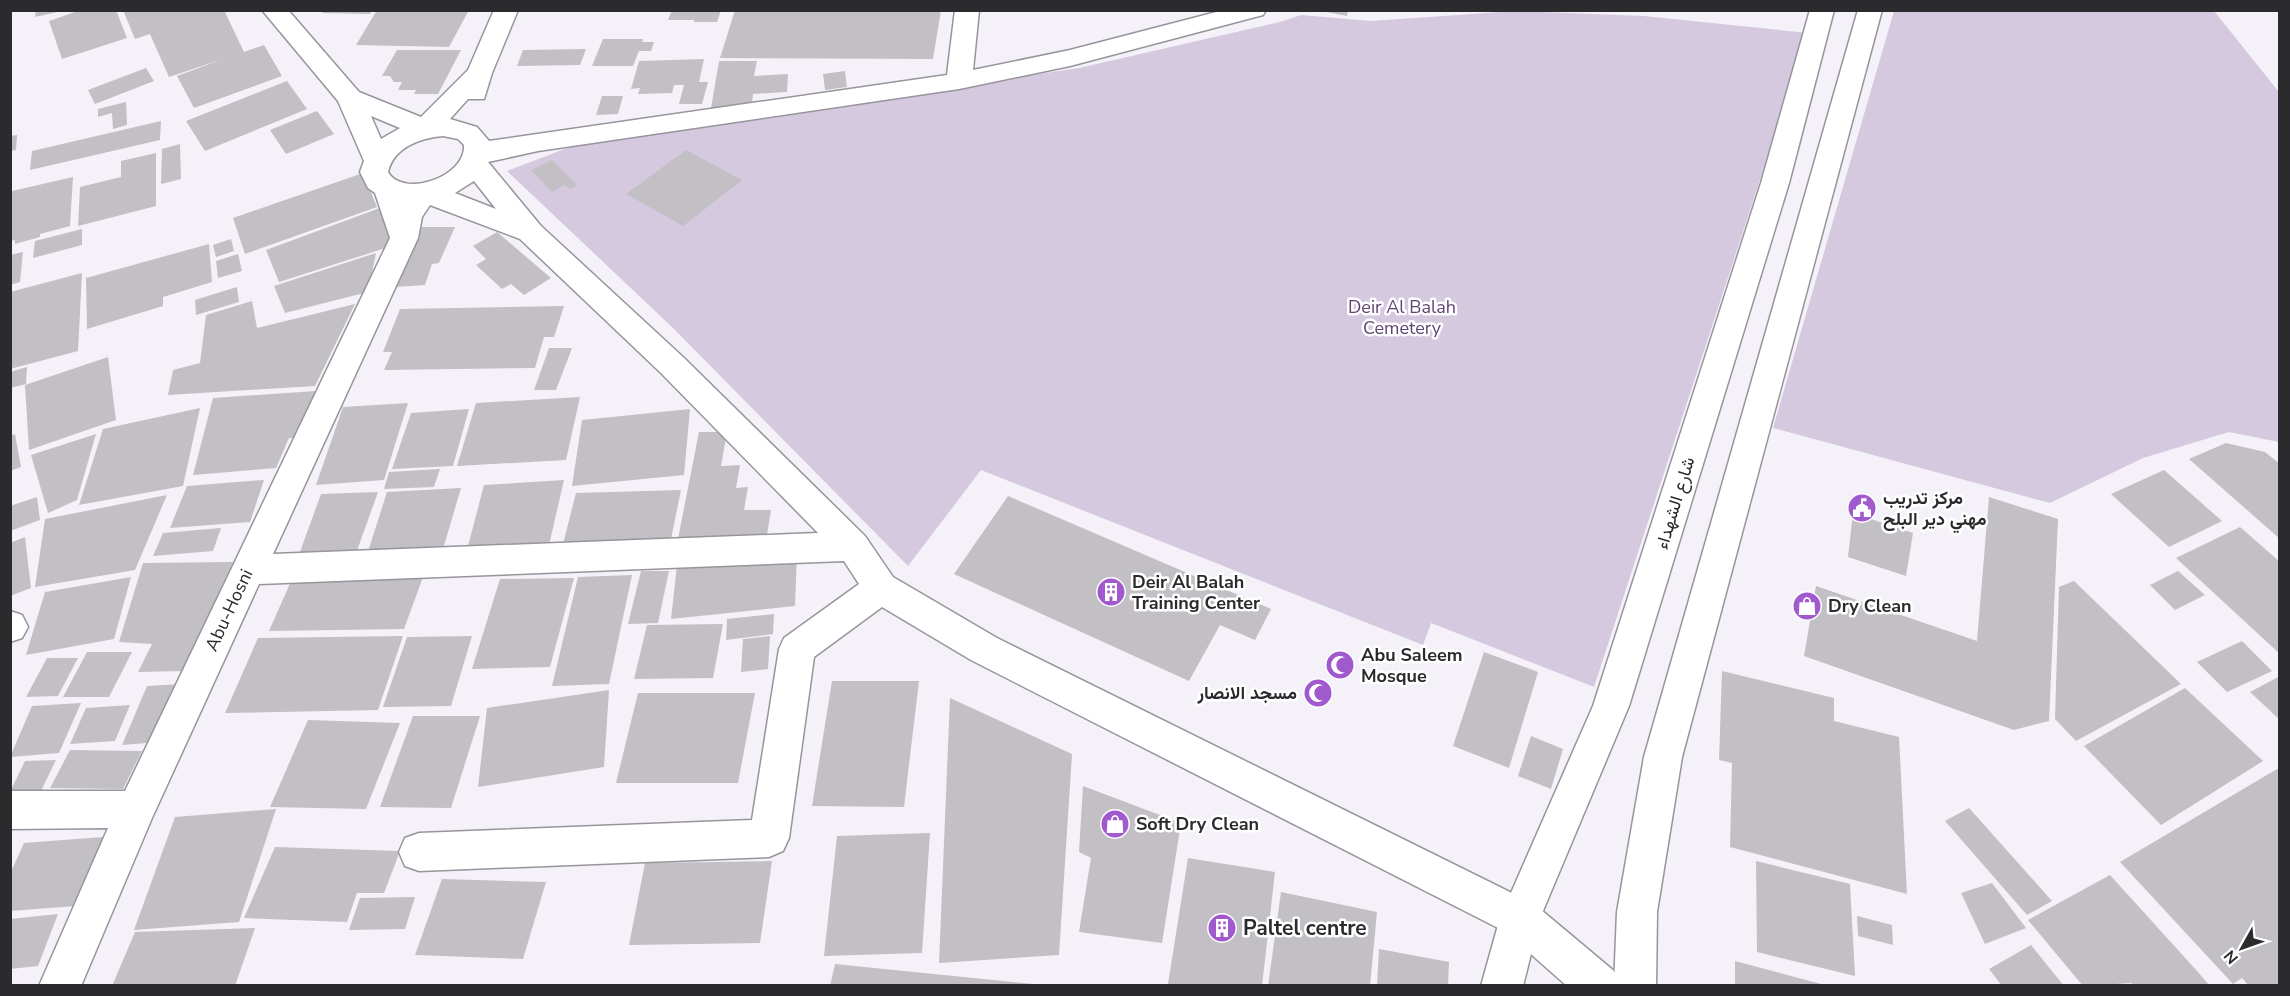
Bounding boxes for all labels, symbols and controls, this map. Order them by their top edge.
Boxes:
park label: Deir Al Balah Cemetery [1348,295,1456,340]
street label: شارع الشهداء [1650,454,1700,552]
place label: مركز تدريب مهني دير البلح [1883,486,1987,534]
public building icon: مركز تدريب مهني دير البلح [1846,492,1878,524]
street label: Abu-Hosni [200,565,258,655]
place label: Deir Al Balah Training Center [1132,570,1260,615]
building icon: Deir Al Balah Training Center [1095,576,1127,608]
shop icon: Dry Clean [1791,590,1823,622]
place label: Dry Clean [1828,594,1912,618]
place label: Abu Saleem Mosque [1361,643,1463,688]
mosque icon: Abu Saleem Mosque [1324,649,1356,681]
mosque icon: مسجد الانصار [1302,677,1334,709]
place label: مسجد الانصار [1197,681,1297,705]
shop icon: Soft Dry Clean [1099,808,1131,840]
place label: Soft Dry Clean [1136,812,1259,836]
building icon: Paltel centre [1206,912,1238,944]
place label: Paltel centre [1243,914,1367,942]
north arrow [2212,918,2272,978]
text: N [2219,945,2244,969]

